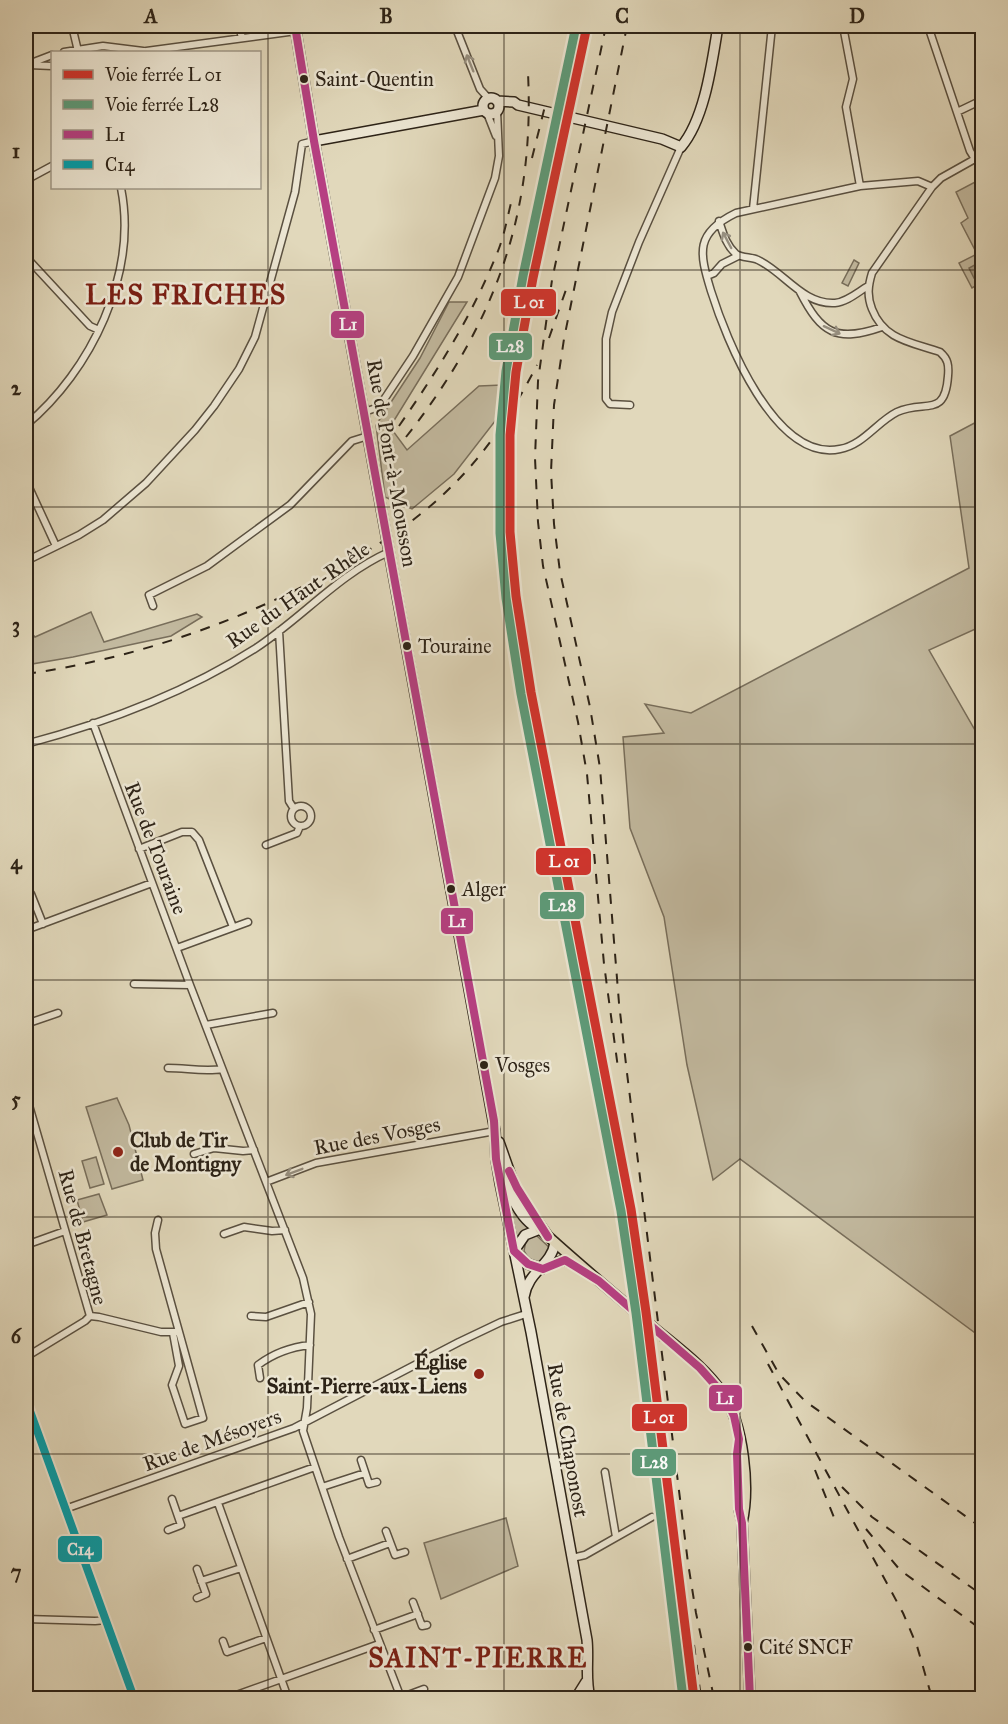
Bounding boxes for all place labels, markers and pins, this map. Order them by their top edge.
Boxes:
place label: Saint-Quentin [315,67,434,91]
marker: Saint-Quentin [298,73,310,85]
place label: Touraine [418,634,492,658]
marker: Touraine [401,640,413,652]
place label: Alger [461,877,507,902]
marker: Alger [445,883,457,895]
place label: Vosges [494,1053,550,1078]
marker: Vosges [478,1059,490,1071]
place label: Club de Tir de Montigny [130,1127,242,1177]
marker: Club de Tir de Montigny [111,1145,125,1159]
place label: Église Saint-Pierre-aux-Liens [267,1348,467,1399]
marker: Église Saint-Pierre-aux-Liens [472,1367,486,1381]
place label: Cité SNCF [759,1635,853,1659]
marker: Cité SNCF [742,1641,754,1653]

